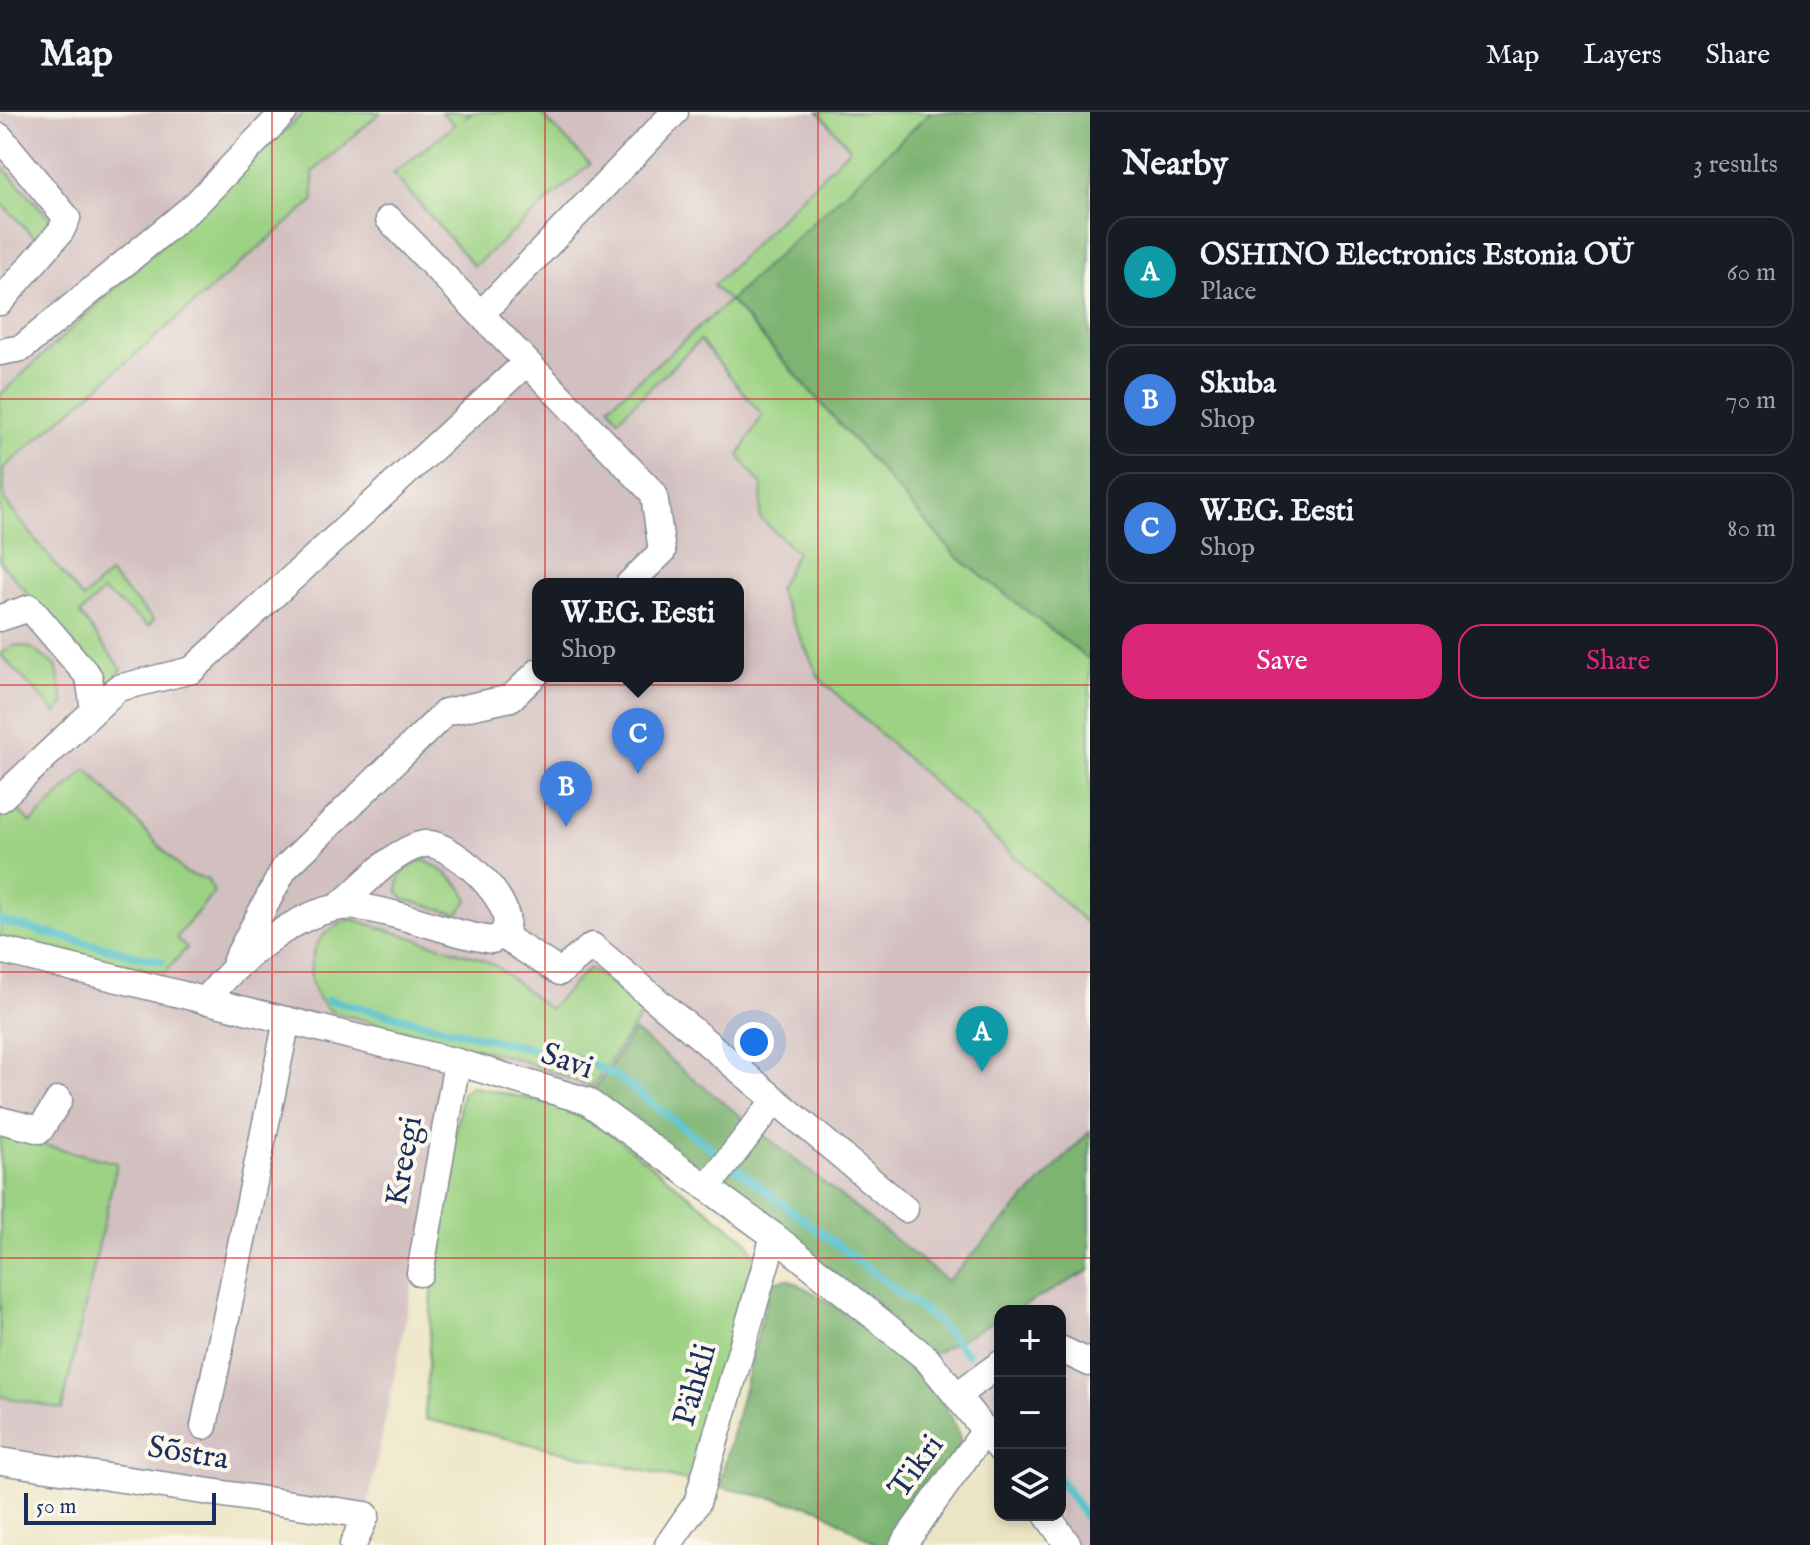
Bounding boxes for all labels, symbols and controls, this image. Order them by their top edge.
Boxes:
text: Map [40,31,113,79]
text: Map [1486,38,1539,73]
text: Layers [1583,38,1662,73]
text: Share [1706,38,1770,73]
text: Nearby [1122,143,1228,186]
text: 3 results [1693,148,1778,181]
text: OSHINO Electronics Estonia OÜ [1200,237,1634,275]
text: A [1141,256,1159,289]
text: 60 m [1727,256,1776,289]
text: Place [1200,275,1256,308]
text: Skuba [1200,365,1276,403]
text: B [1141,384,1159,417]
text: 70 m [1725,384,1776,417]
text: Shop [1200,403,1255,436]
text: W.EG. Eesti [1200,493,1354,531]
text: C [1141,512,1159,545]
text: 80 m [1727,512,1776,545]
text: Shop [1200,531,1255,564]
popup [532,578,744,682]
text: W.EG. Eesti [561,595,715,633]
button: Save [1122,624,1442,699]
button: Share [1458,624,1778,699]
text: Shop [561,633,616,666]
pin: C [612,708,664,774]
pin: B [540,761,592,827]
pin: A [956,1006,1008,1072]
your location [734,1022,774,1062]
street label: Savi [535,1034,599,1090]
street label: Kreegi [377,1113,433,1209]
map controls [994,1305,1066,1521]
button: + [994,1305,1066,1377]
street label: Pähkli [665,1339,727,1431]
button: − [994,1377,1066,1449]
street label: Sõstra [145,1427,232,1481]
street label: Tikri [880,1427,954,1507]
button: layers [994,1449,1066,1521]
scale bar [24,1489,216,1525]
text: 50 m [36,1493,77,1521]

